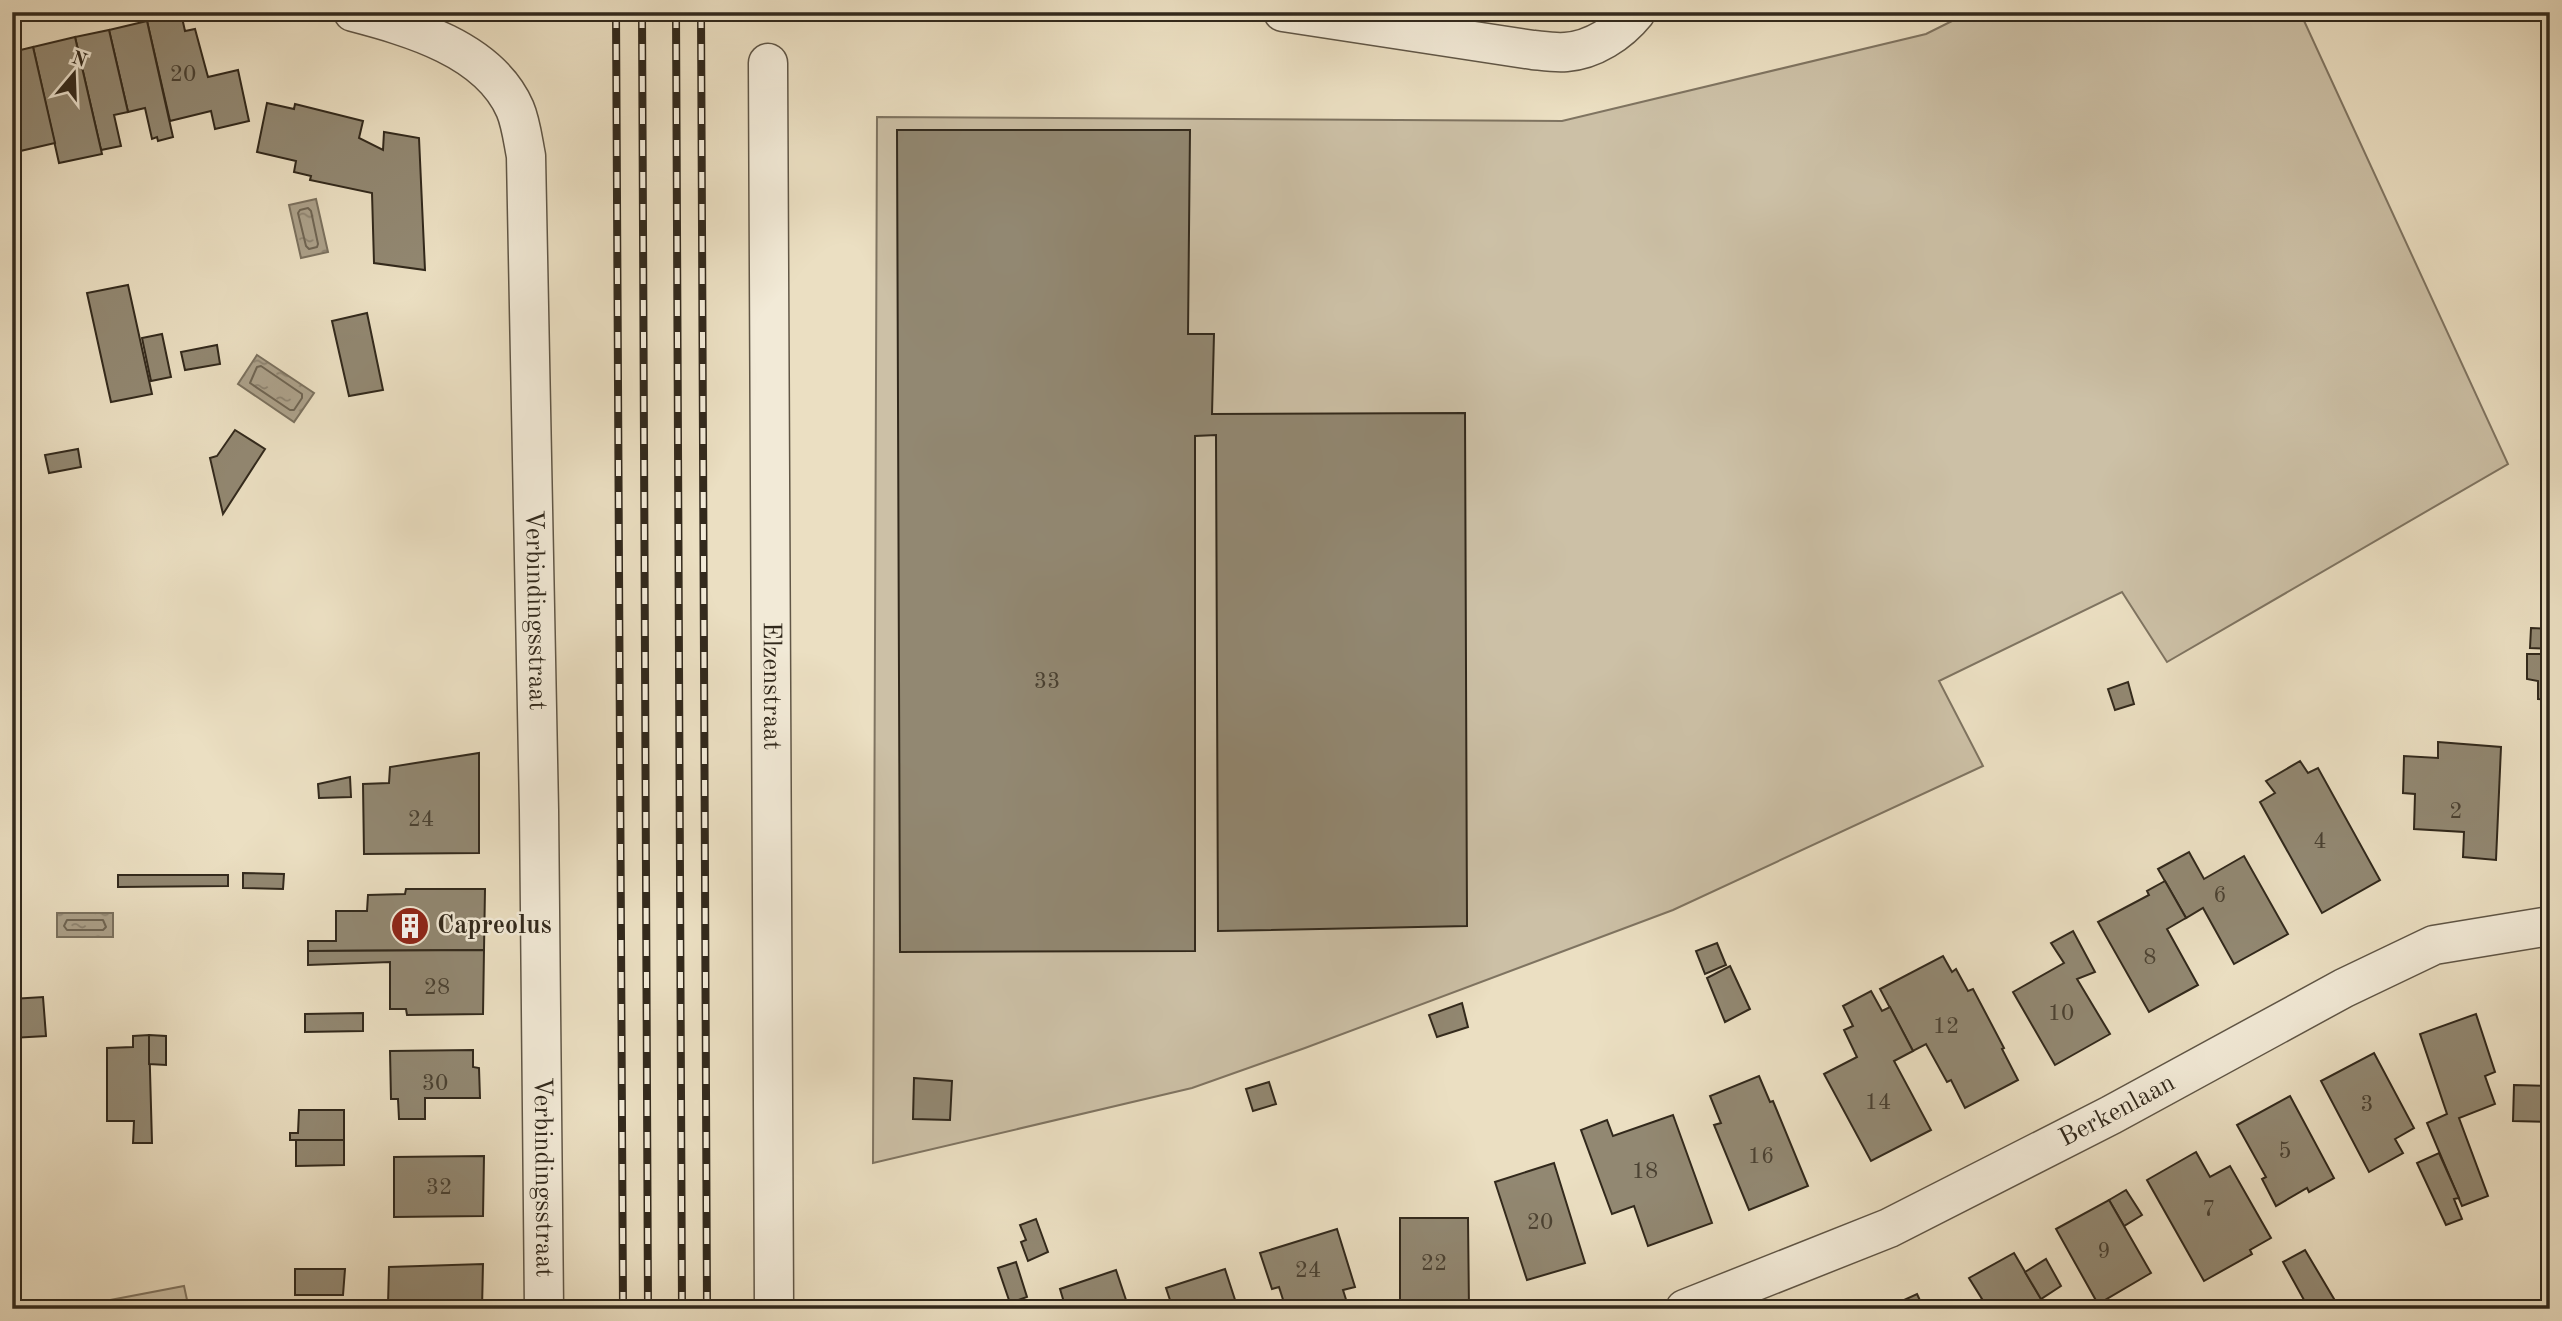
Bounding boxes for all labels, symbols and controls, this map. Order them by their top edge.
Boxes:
north arrow [38,38,108,108]
text: N [69,49,89,72]
house number: 20 [170,63,196,86]
street label: Verbindingsstraat [520,510,550,711]
street label: Elzenstraat [758,622,784,750]
house number: 33 [1034,670,1060,693]
house number: 2 [2449,800,2463,823]
house number: 24 [408,808,434,831]
house number: 4 [2313,830,2327,853]
house number: 6 [2213,884,2227,907]
building icon: Capreolus [389,905,431,947]
place label: Capreolus [437,913,552,939]
house number: 8 [2143,946,2157,969]
house number: 28 [424,976,450,999]
house number: 10 [2048,1002,2074,1025]
house number: 12 [1933,1015,1959,1038]
street label: Berkenlaan [2055,1070,2179,1152]
house number: 30 [422,1072,448,1095]
street label: Verbindingsstraat [529,1077,557,1278]
house number: 14 [1865,1091,1891,1114]
house number: 3 [2360,1093,2374,1116]
house number: 5 [2278,1140,2292,1163]
house number: 16 [1748,1145,1774,1168]
house number: 18 [1632,1160,1658,1183]
house number: 32 [426,1176,452,1199]
house number: 7 [2202,1198,2216,1221]
house number: 20 [1527,1211,1553,1234]
house number: 9 [2097,1240,2111,1263]
house number: 22 [1421,1252,1447,1275]
house number: 24 [1295,1259,1321,1282]

